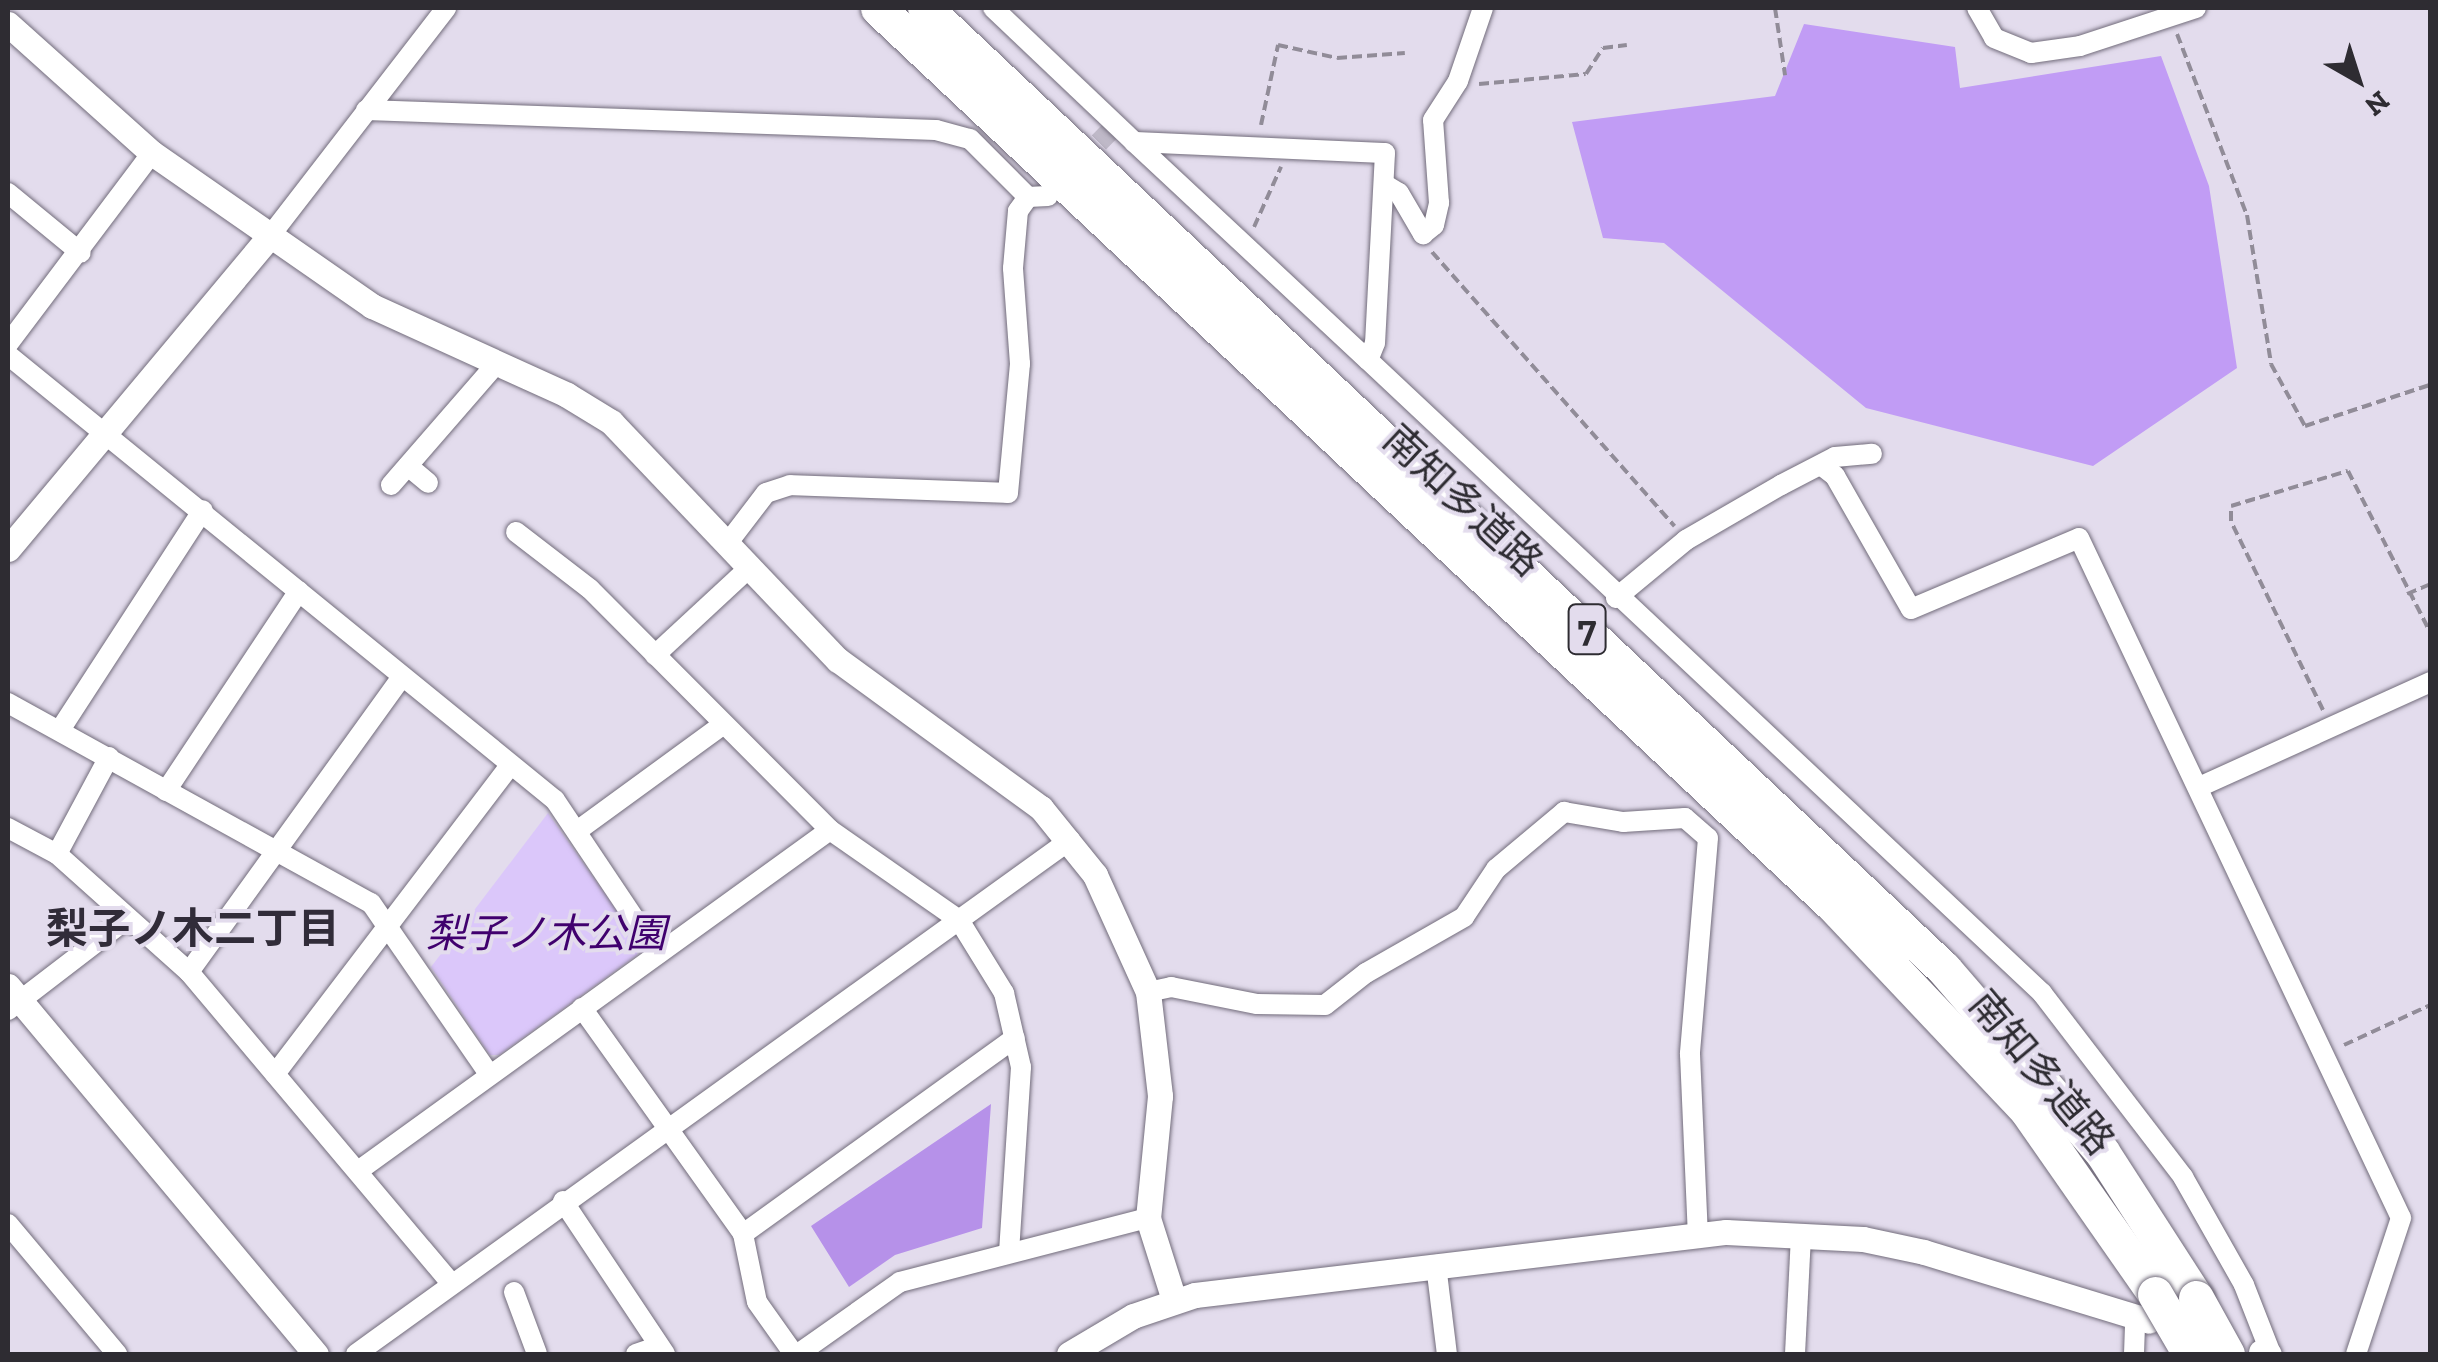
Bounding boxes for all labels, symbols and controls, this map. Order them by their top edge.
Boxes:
north arrow [2308,30,2408,130]
text: N [2359,84,2396,123]
street label: 南知多道路 [1373,414,1553,586]
road number: 7 [1567,596,1607,662]
district label: 梨子ノ木二丁目 [46,904,340,954]
park label: 梨子ノ木公園 [426,909,666,957]
street label: 南知多道路 [1959,980,2125,1164]

